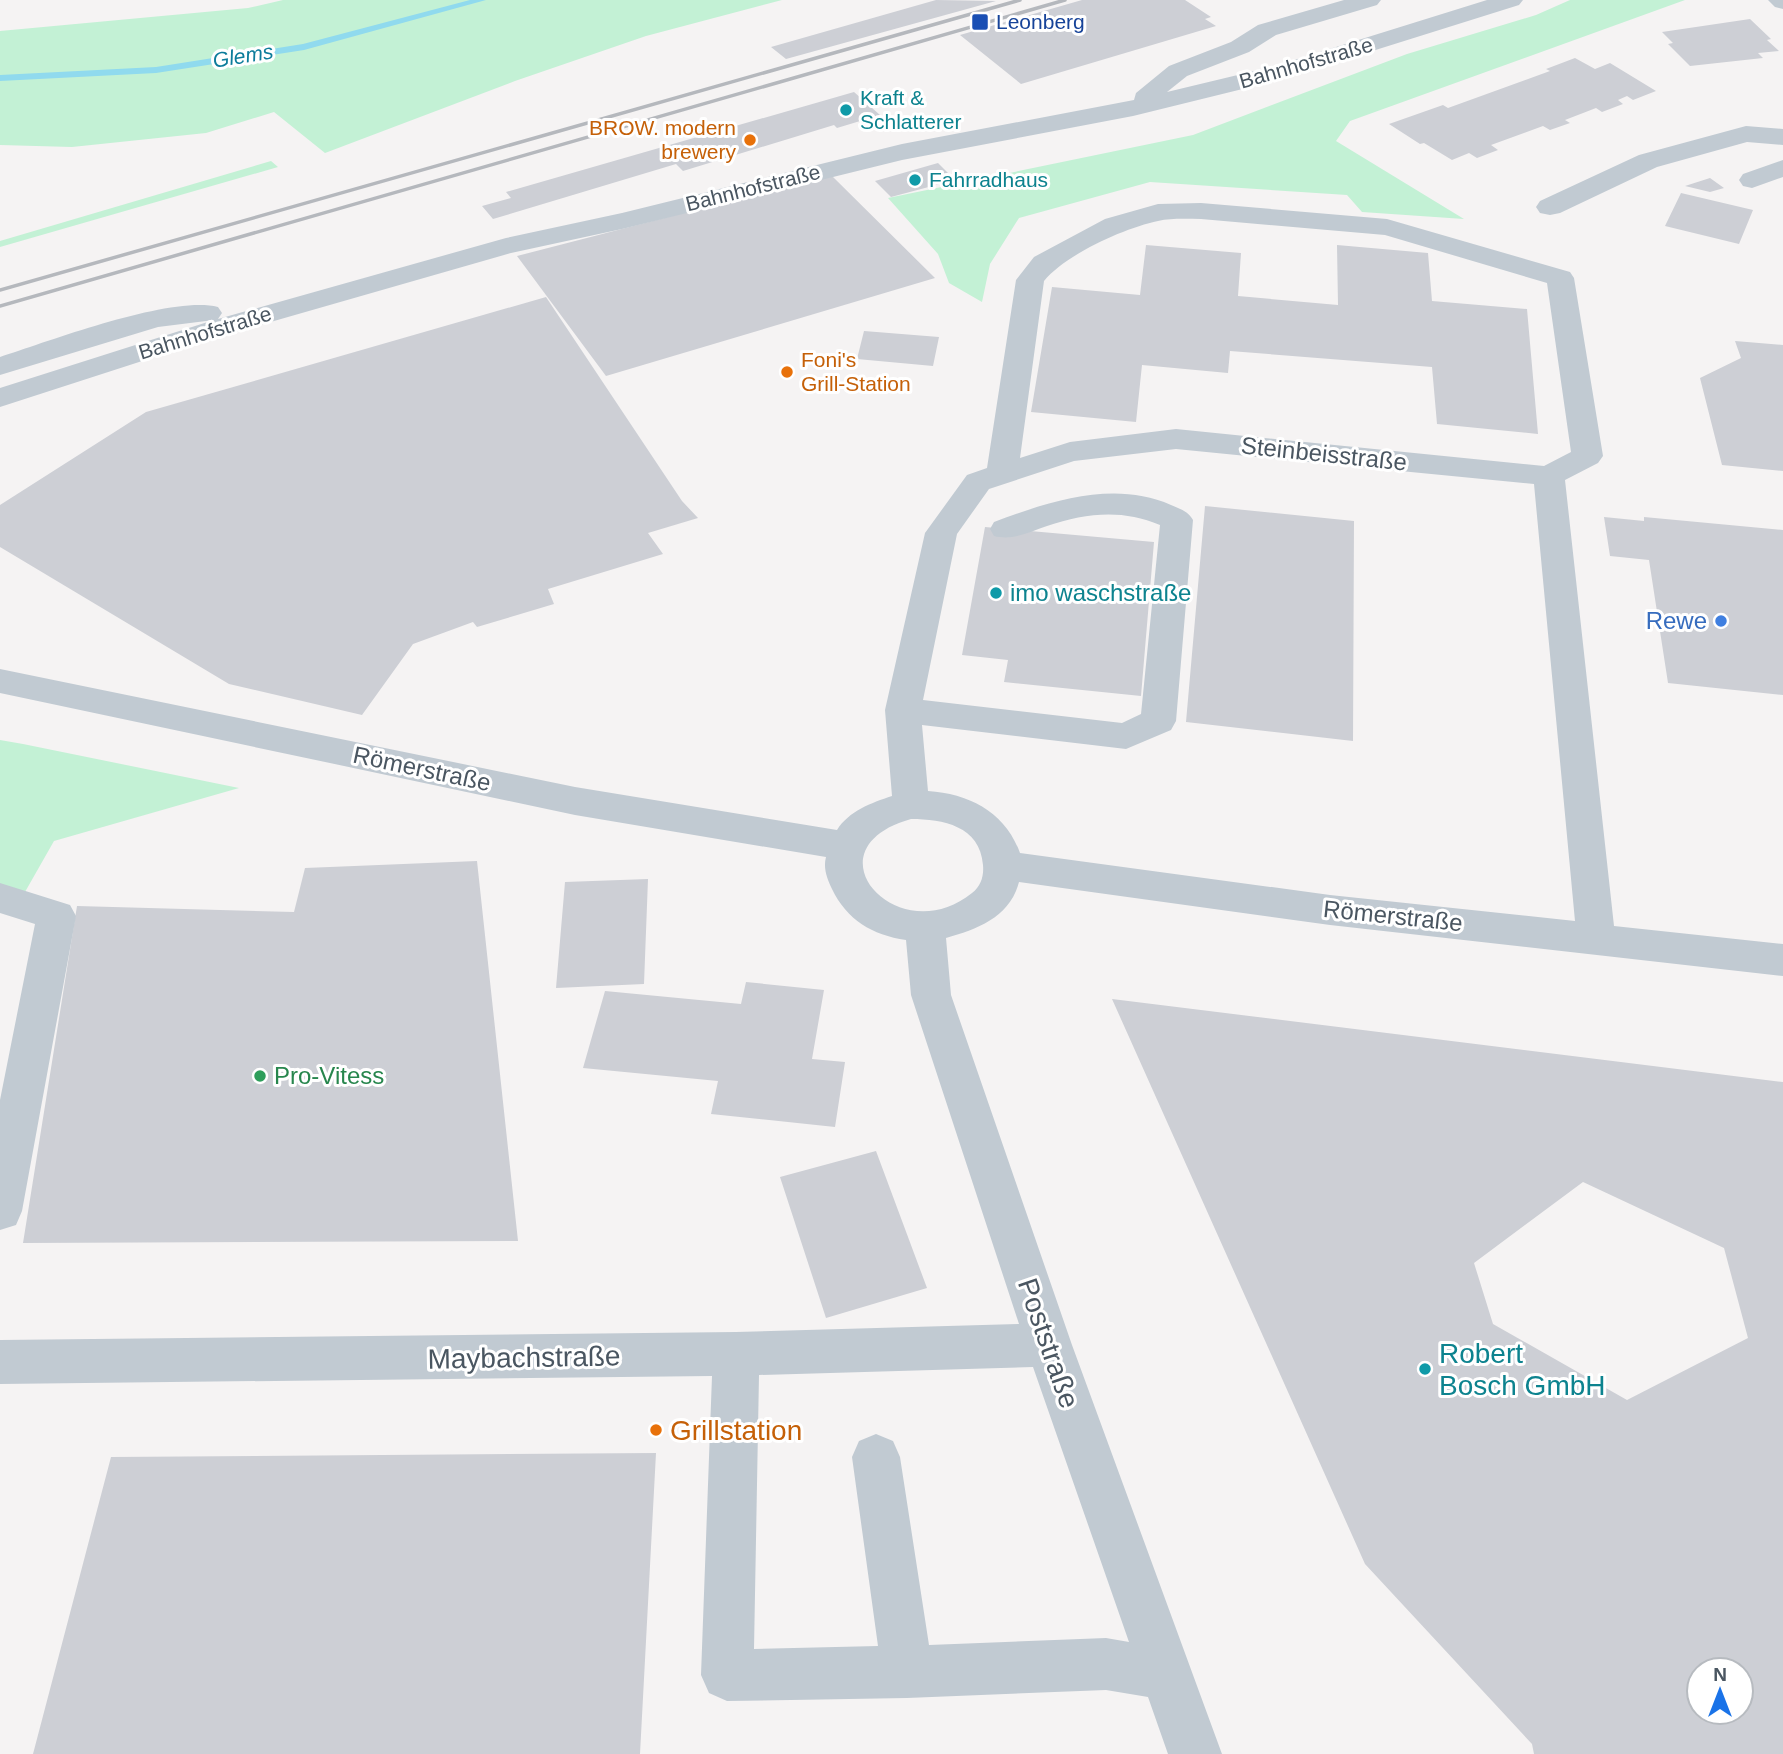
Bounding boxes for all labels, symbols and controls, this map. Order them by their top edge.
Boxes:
place label: Leonberg [996,10,1085,33]
marker: Leonberg [970,12,990,32]
street label: Bahnhofstraße [1236,32,1375,93]
water label: Glems [211,39,275,72]
place label: Kraft & Schlatterer [860,86,962,133]
marker: Kraft & Schlatterer [838,102,854,118]
place label: BROW. modern brewery [589,116,736,163]
marker: BROW. modern brewery [742,132,758,148]
street label: Bahnhofstraße [683,160,822,215]
place label: Fahrradhaus [929,168,1048,191]
marker: Fahrradhaus [907,172,923,188]
street label: Bahnhofstraße [136,301,274,364]
place label: Foni's Grill-Station [801,348,911,395]
marker: Foni's Grill-Station [779,364,795,380]
street label: Steinbeisstraße [1240,431,1408,476]
place label: imo waschstraße [1010,579,1191,606]
marker: imo waschstraße [988,585,1004,601]
place label: Rewe [1646,607,1707,634]
marker: Rewe [1713,613,1729,629]
street label: Römerstraße [351,741,493,796]
street label: Römerstraße [1322,895,1464,936]
place label: Pro-Vitess [274,1062,384,1089]
marker: Pro-Vitess [252,1068,268,1084]
street label: Poststraße [1012,1274,1085,1412]
place label: Robert Bosch GmbH [1439,1338,1606,1401]
street label: Maybachstraße [427,1340,621,1375]
marker: Robert Bosch GmbH [1417,1361,1433,1377]
place label: Grillstation [670,1415,802,1446]
marker: Grillstation [648,1422,664,1438]
north arrow [1685,1656,1755,1726]
text: N [1713,1664,1727,1685]

